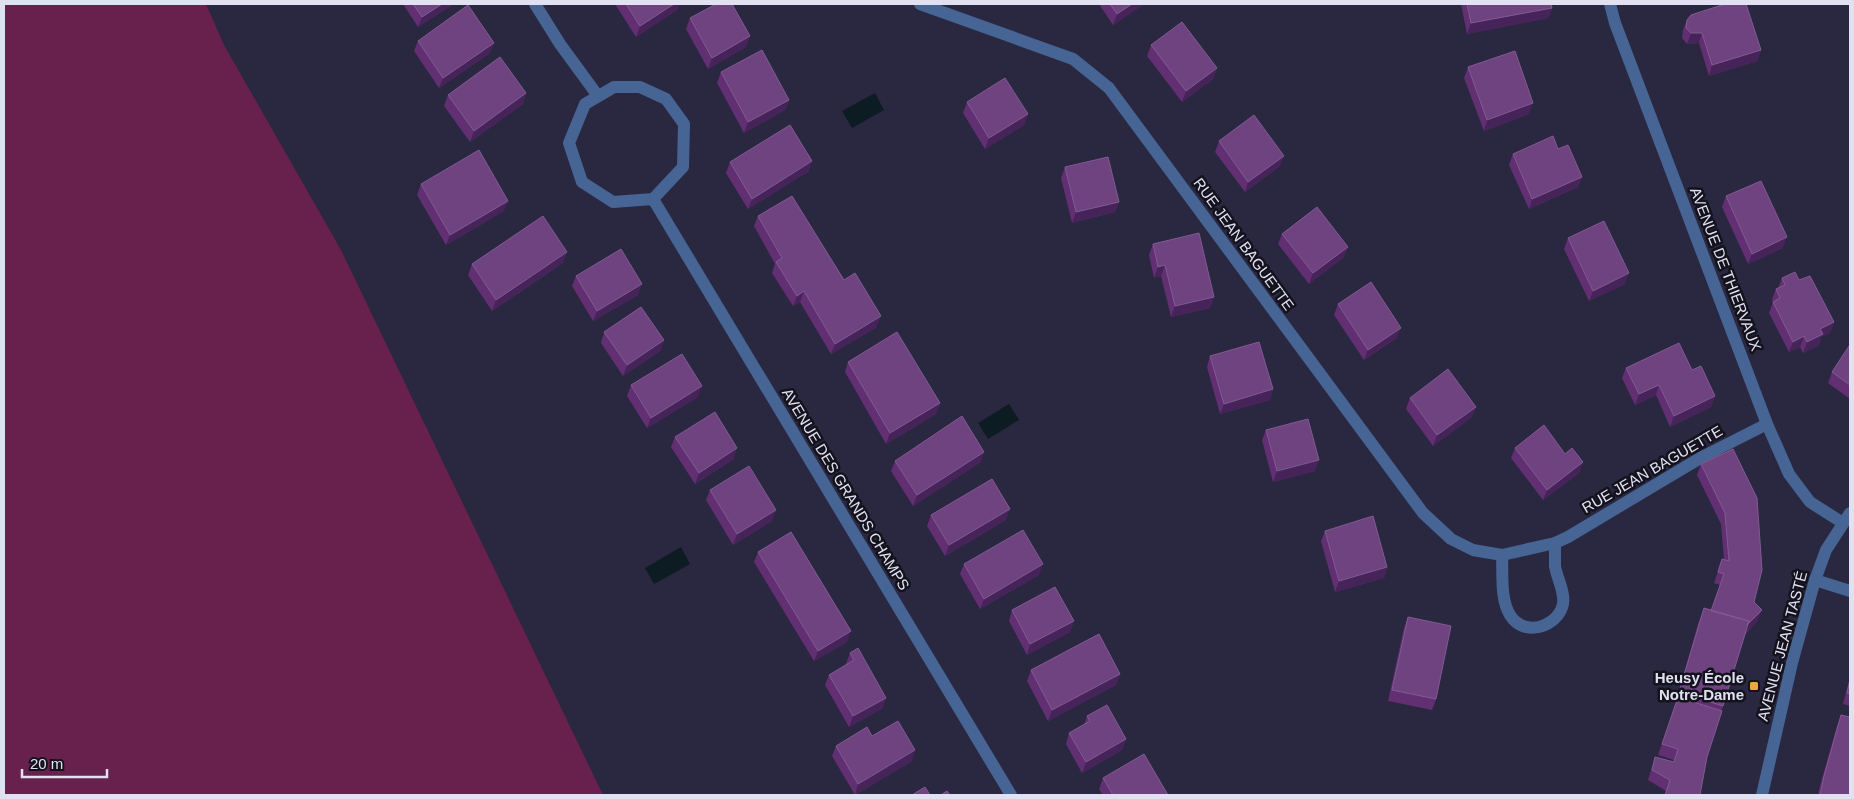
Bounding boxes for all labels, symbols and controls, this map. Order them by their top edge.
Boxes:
street label: RUE JEAN BAGUETTE [1190,175,1298,313]
street label: AVENUE DE THIERVAUX [1687,185,1765,353]
street label: AVENUE DES GRANDS CHAMPS [779,385,913,593]
street label: RUE JEAN BAGUETTE [1579,422,1725,516]
street label: AVENUE JEAN TASTÉ [1754,569,1810,723]
place label: Heusy École Notre-Dame [1655,669,1744,703]
marker: Heusy École Notre-Dame [1748,680,1760,692]
scale bar [22,746,108,778]
text: 20 m [30,755,63,772]

